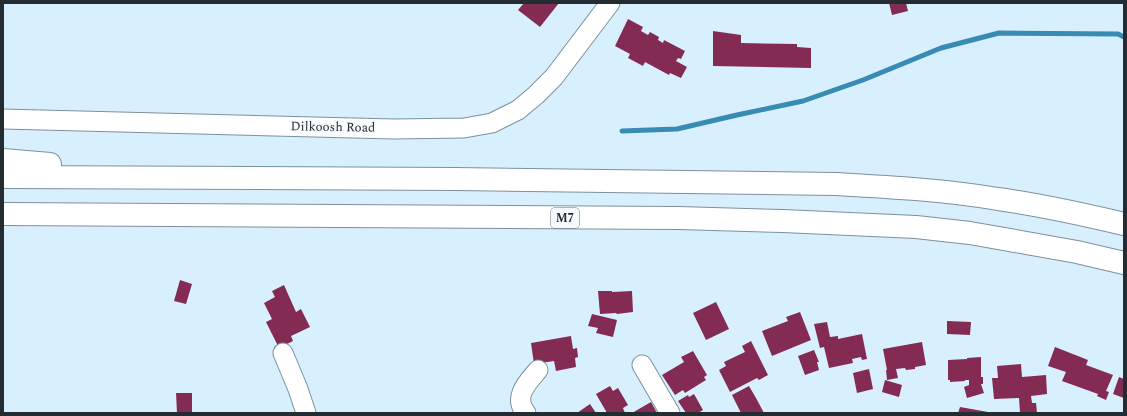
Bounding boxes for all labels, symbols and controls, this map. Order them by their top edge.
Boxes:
street label: Dilkoosh Road [290,116,376,138]
road number: M7 [551,208,579,228]

